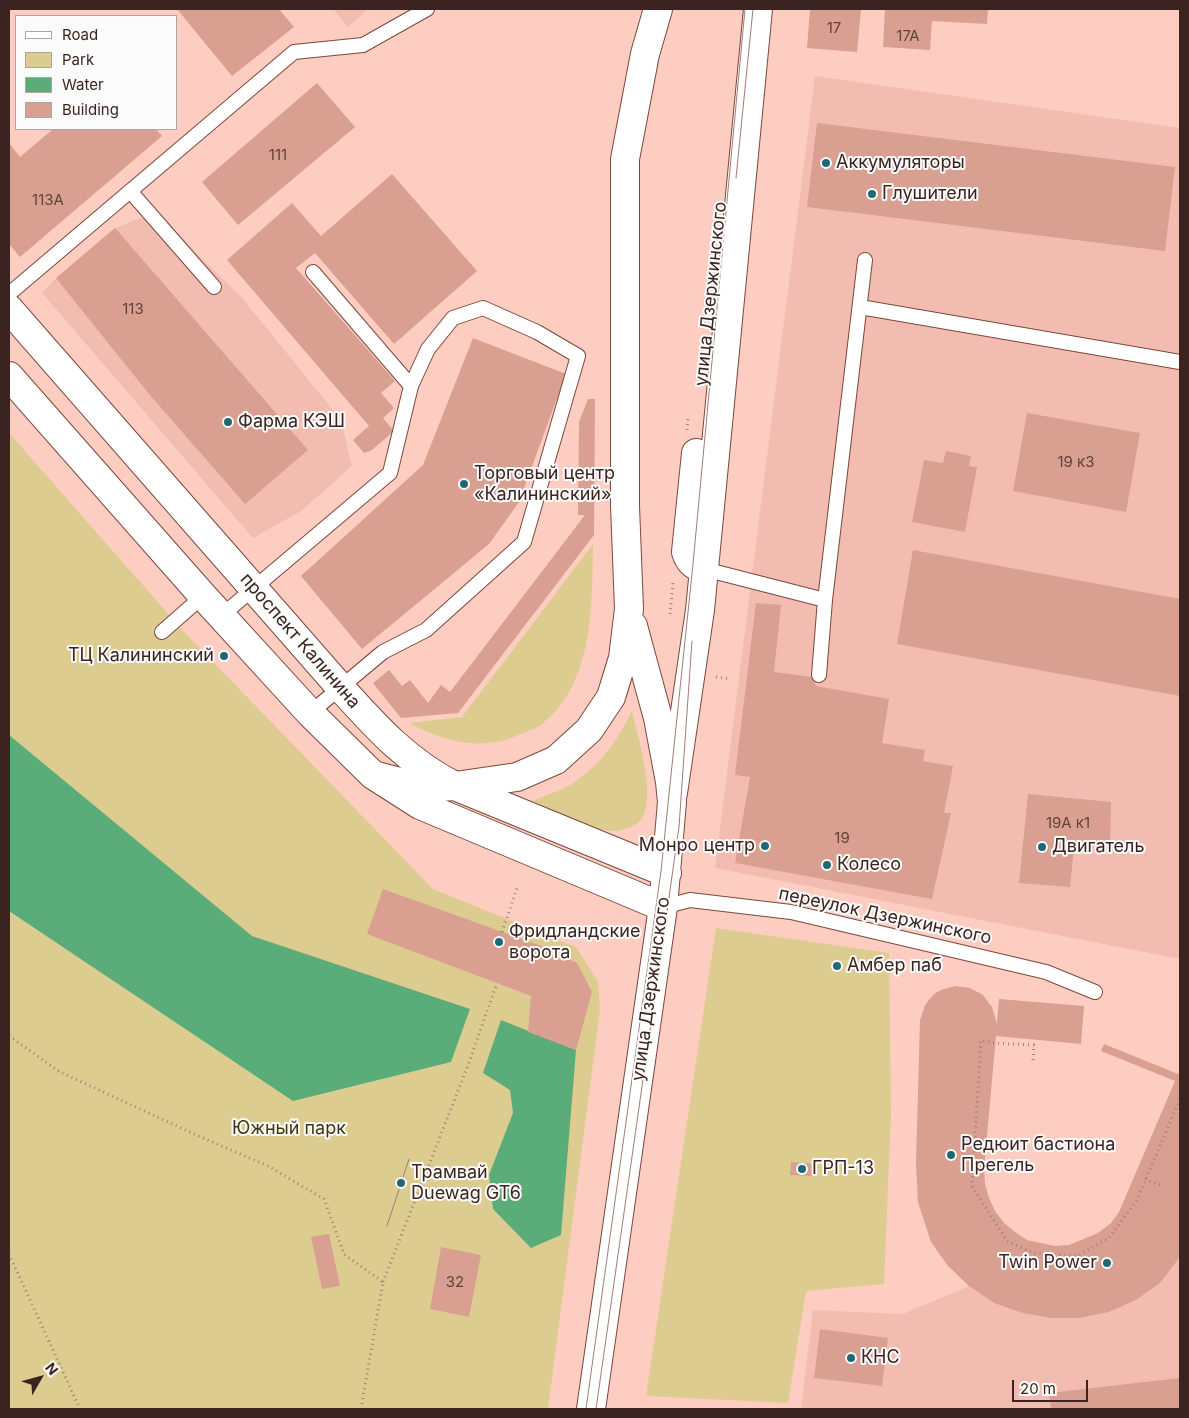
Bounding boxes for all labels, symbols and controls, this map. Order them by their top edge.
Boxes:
legend [15,15,178,130]
house number: 17 [827,19,841,37]
text: Road [62,25,98,44]
house number: 17А [896,27,920,45]
text: Park [62,50,94,69]
text: Water [62,75,104,94]
text: Building [62,100,119,119]
house number: 111 [269,146,287,164]
place label: Аккумуляторы [836,152,965,174]
marker: Аккумуляторы [820,157,832,169]
place label: Глушители [882,183,978,205]
marker: Глушители [866,188,878,200]
house number: 113А [32,191,64,209]
street label: улица Дзержинского [691,201,731,387]
house number: 113 [122,300,144,318]
place label: Фарма КЭШ [238,411,345,433]
marker: Фарма КЭШ [222,416,234,428]
house number: 19 к3 [1057,453,1095,471]
place label: Торговый центр «Калининский» [474,463,615,506]
marker: Торговый центр «Калининский» [458,478,470,490]
street label: проспект Калинина [235,569,365,713]
place label: ТЦ Калининский [68,645,214,667]
marker: ТЦ Калининский [218,650,230,662]
house number: 19А к1 [1046,814,1090,832]
house number: 19 [834,829,850,847]
place label: Монро центр [639,835,755,857]
place label: Двигатель [1052,836,1145,858]
marker: Монро центр [759,840,771,852]
marker: Двигатель [1036,841,1048,853]
place label: Колесо [837,854,901,876]
marker: Колесо [821,859,833,871]
street label: переулок Дзержинского [777,883,993,949]
street label: улица Дзержинского [627,896,675,1082]
place label: Фридландские ворота [509,921,640,964]
marker: Фридландские ворота [493,936,505,948]
place label: Амбер паб [847,955,942,977]
marker: Амбер паб [831,960,843,972]
park label: Южный парк [232,1118,346,1140]
place label: Редюит бастиона Прегель [961,1134,1115,1176]
marker: Редюит бастиона Прегель [945,1149,957,1161]
place label: ГРП-13 [812,1158,874,1180]
place label: Трамвай Duewag GT6 [411,1162,521,1204]
marker: ГРП-13 [796,1163,808,1175]
marker: Трамвай Duewag GT6 [395,1177,407,1189]
place label: Twin Power [998,1252,1097,1274]
marker: Twin Power [1101,1257,1113,1269]
house number: 32 [446,1273,464,1291]
place label: КНС [861,1347,900,1369]
marker: КНС [845,1352,857,1364]
north arrow [15,1353,65,1403]
text: N [42,1359,62,1378]
scale bar [1014,1370,1090,1402]
text: 20 m [1020,1379,1056,1398]

